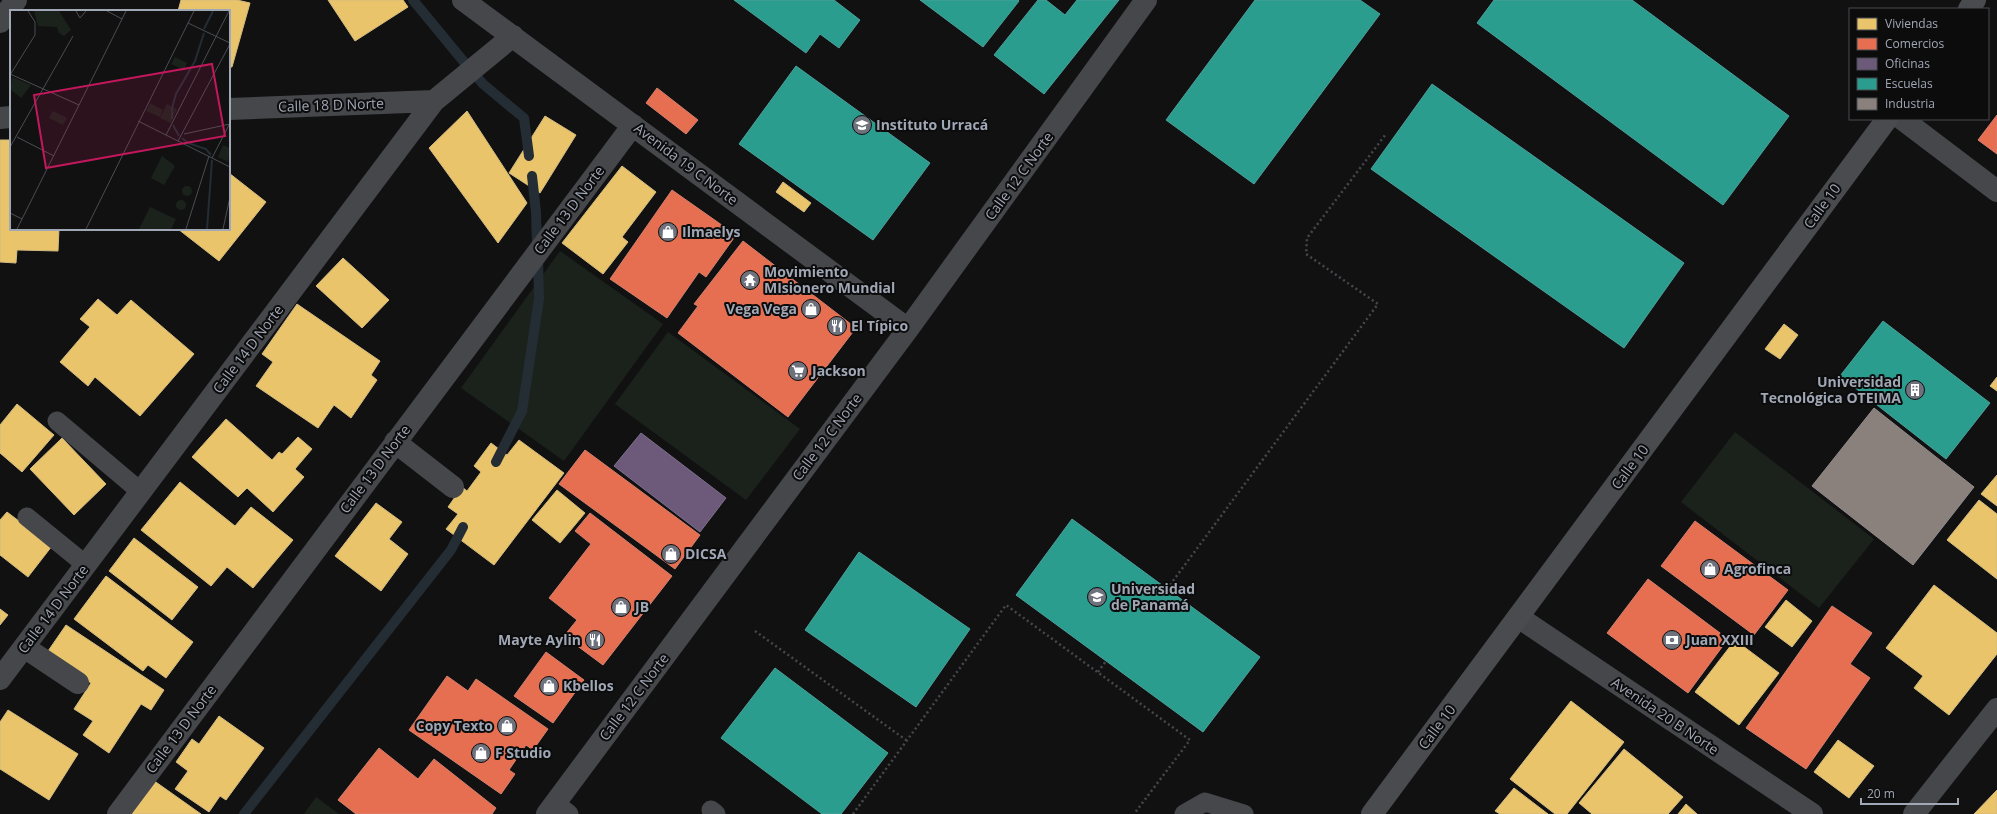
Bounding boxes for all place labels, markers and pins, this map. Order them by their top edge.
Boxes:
school or university icon: Instituto Urracá [851,114,873,136]
place label: Instituto Urracá [876,115,988,134]
shop icon: Ilmaelys [657,221,679,243]
place label: Ilmaelys [682,222,741,241]
place label: Movimiento MIsionero Mundial [764,262,895,297]
temple icon: Movimiento MIsionero Mundial [739,269,761,291]
shop icon: Vega Vega [800,298,822,320]
place label: Vega Vega [726,299,797,318]
restaurant icon: El Típico [826,315,848,337]
place label: El Típico [851,316,908,335]
supermarket icon: Jackson [787,360,809,382]
place label: Jackson [810,361,866,380]
place label: Universidad Tecnológica OTEIMA [1761,372,1901,407]
building icon: Universidad Tecnológica OTEIMA [1904,379,1926,401]
shop icon: DICSA [660,543,682,565]
place label: DICSA [685,544,727,563]
shop icon: Agrofinca [1699,558,1721,580]
place label: Agrofinca [1724,559,1791,578]
place label: Universidad de Panamá [1111,579,1195,614]
school or university icon: Universidad de Panamá [1086,586,1108,608]
shop icon: JB [610,596,632,618]
place label: JB [633,597,649,616]
restaurant icon: Mayte Aylin [584,629,606,651]
bank icon: Juan XXIII [1661,629,1683,651]
place label: Mayte Aylin [498,630,581,649]
place label: Juan XXIII [1684,630,1754,649]
shop icon: Kbellos [538,675,560,697]
place label: Kbellos [563,676,614,695]
shop icon: Copy Texto [496,715,518,737]
place label: Copy Texto [416,716,493,735]
shop icon: F Studio [470,742,492,764]
place label: F Studio [495,743,551,762]

